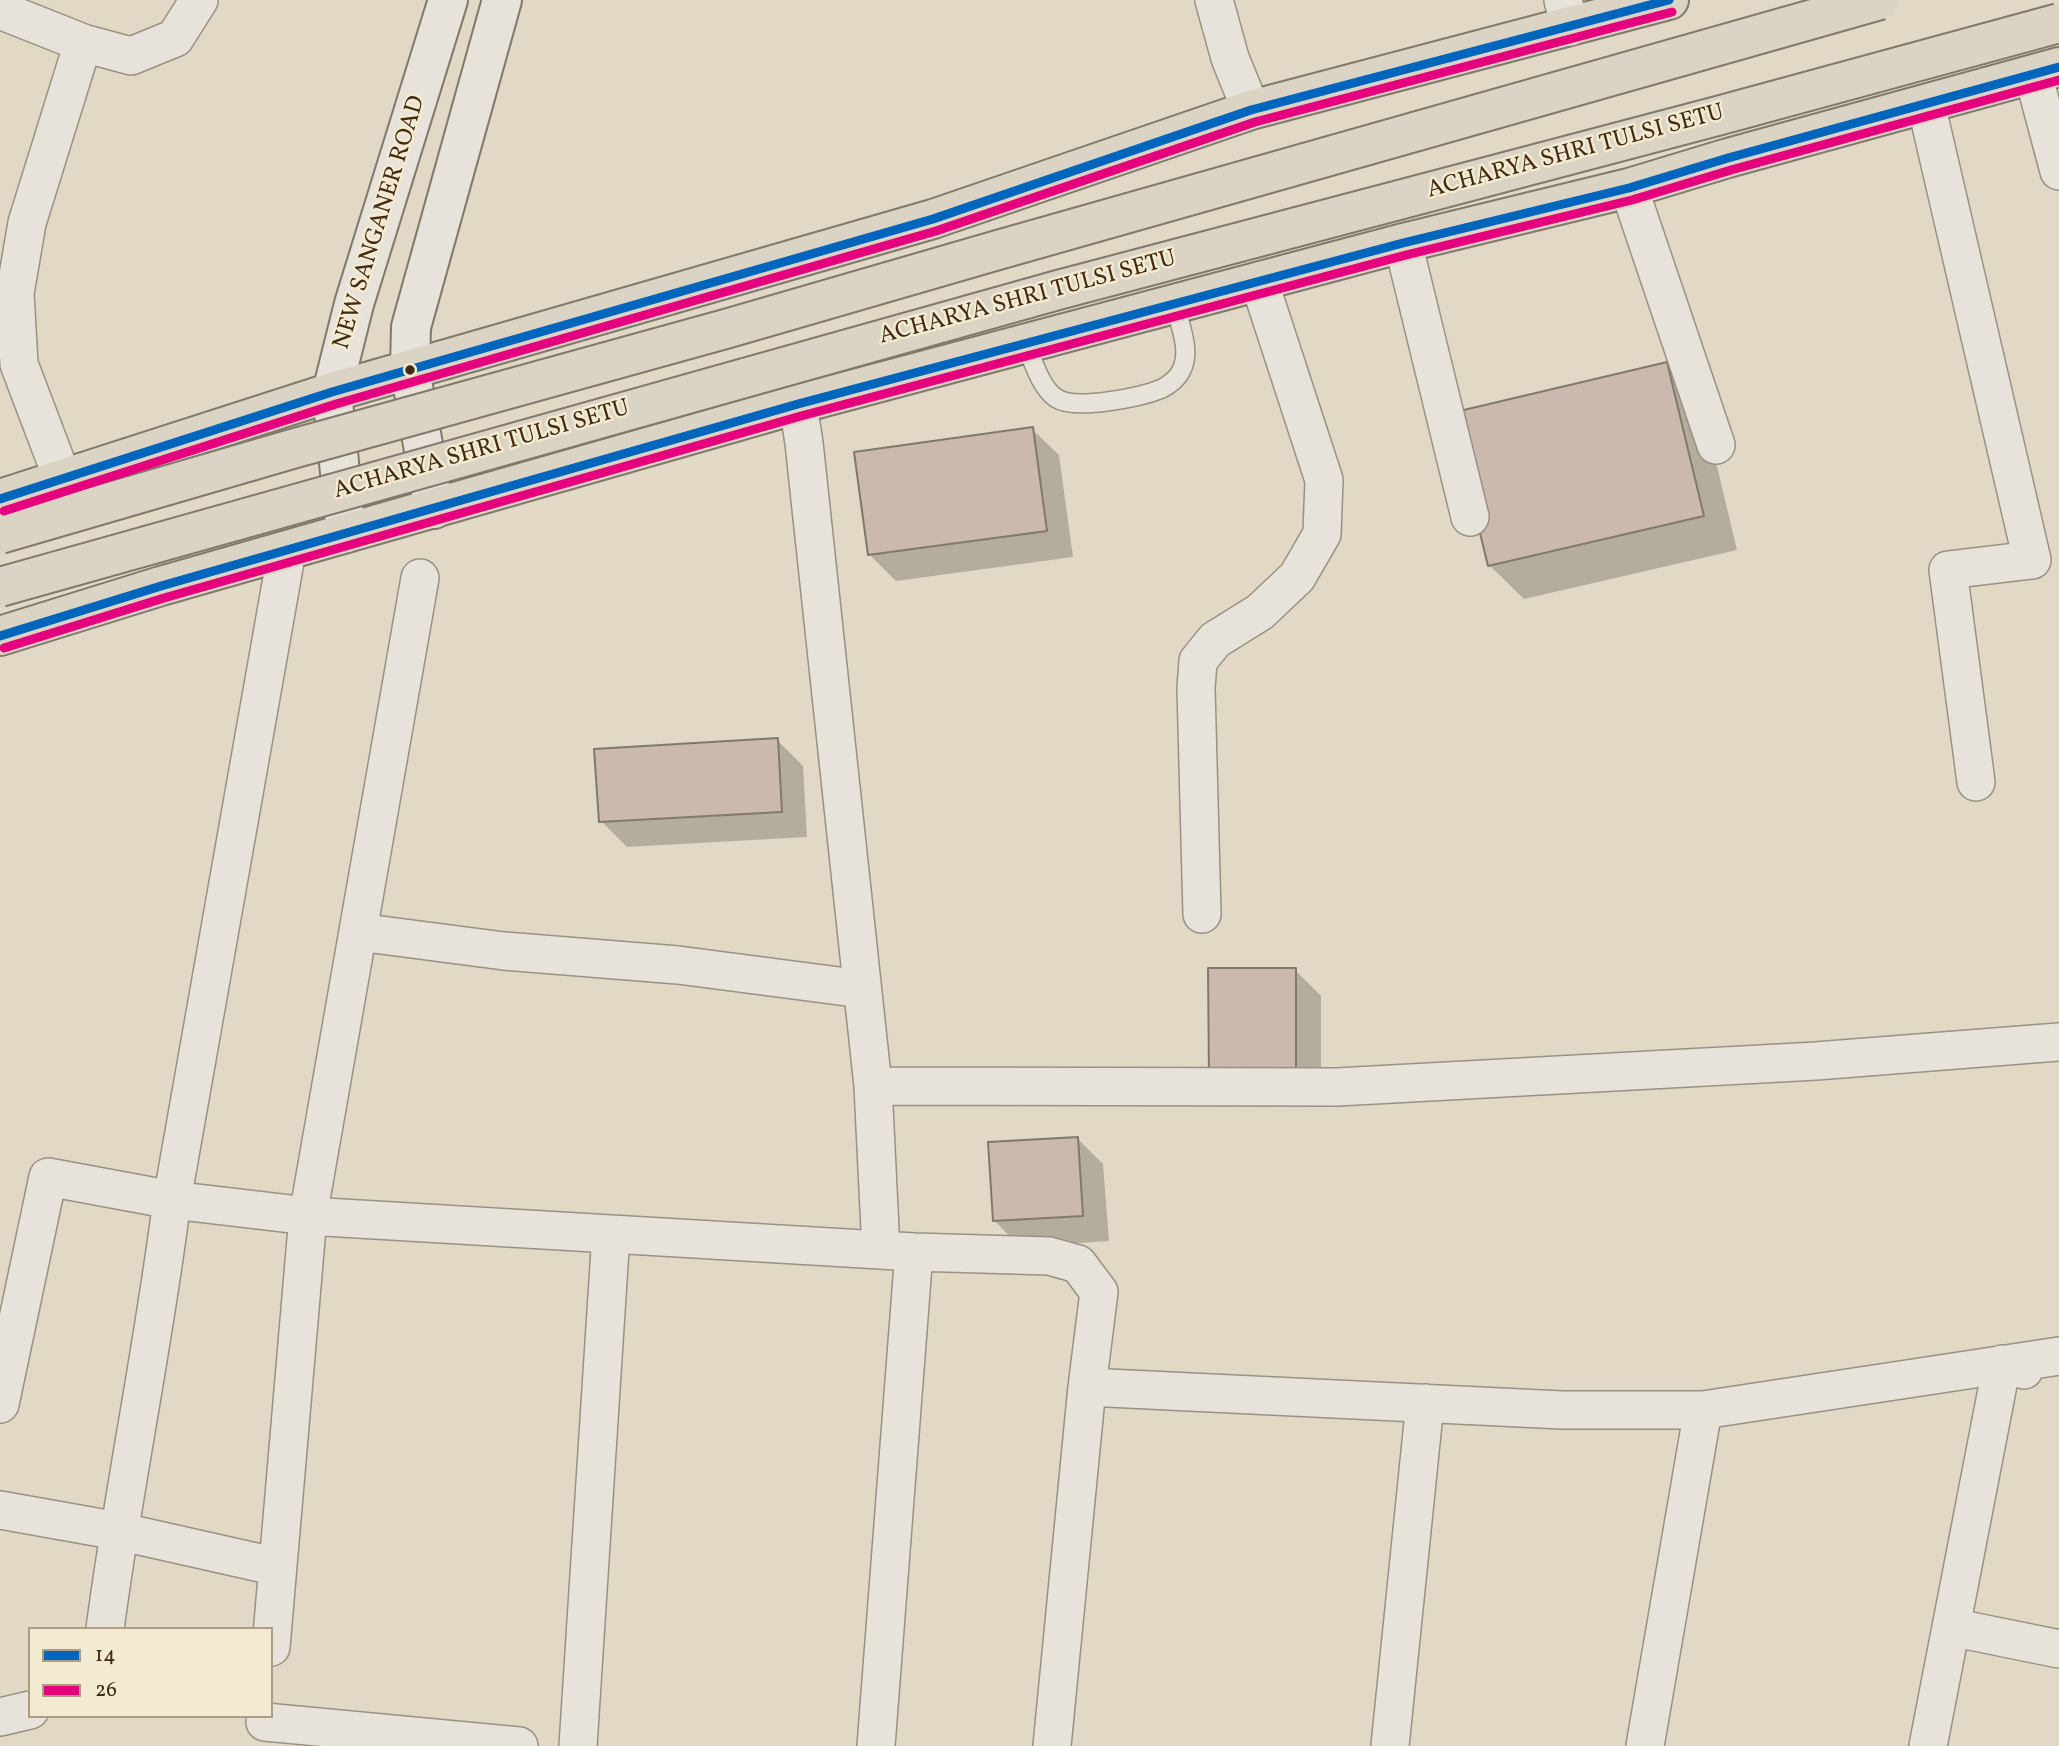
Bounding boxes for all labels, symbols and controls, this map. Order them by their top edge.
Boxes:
street label: NEW SANGANER ROAD [329,93,433,353]
street label: ACHARYA SHRI TULSI SETU [1424,99,1728,207]
street label: ACHARYA SHRI TULSI SETU [876,245,1180,353]
unlabelled marker [403,363,417,377]
street label: ACHARYA SHRI TULSI SETU [331,395,633,507]
legend [28,1627,273,1718]
text: 14 [95,1641,116,1670]
text: 26 [95,1676,117,1705]

